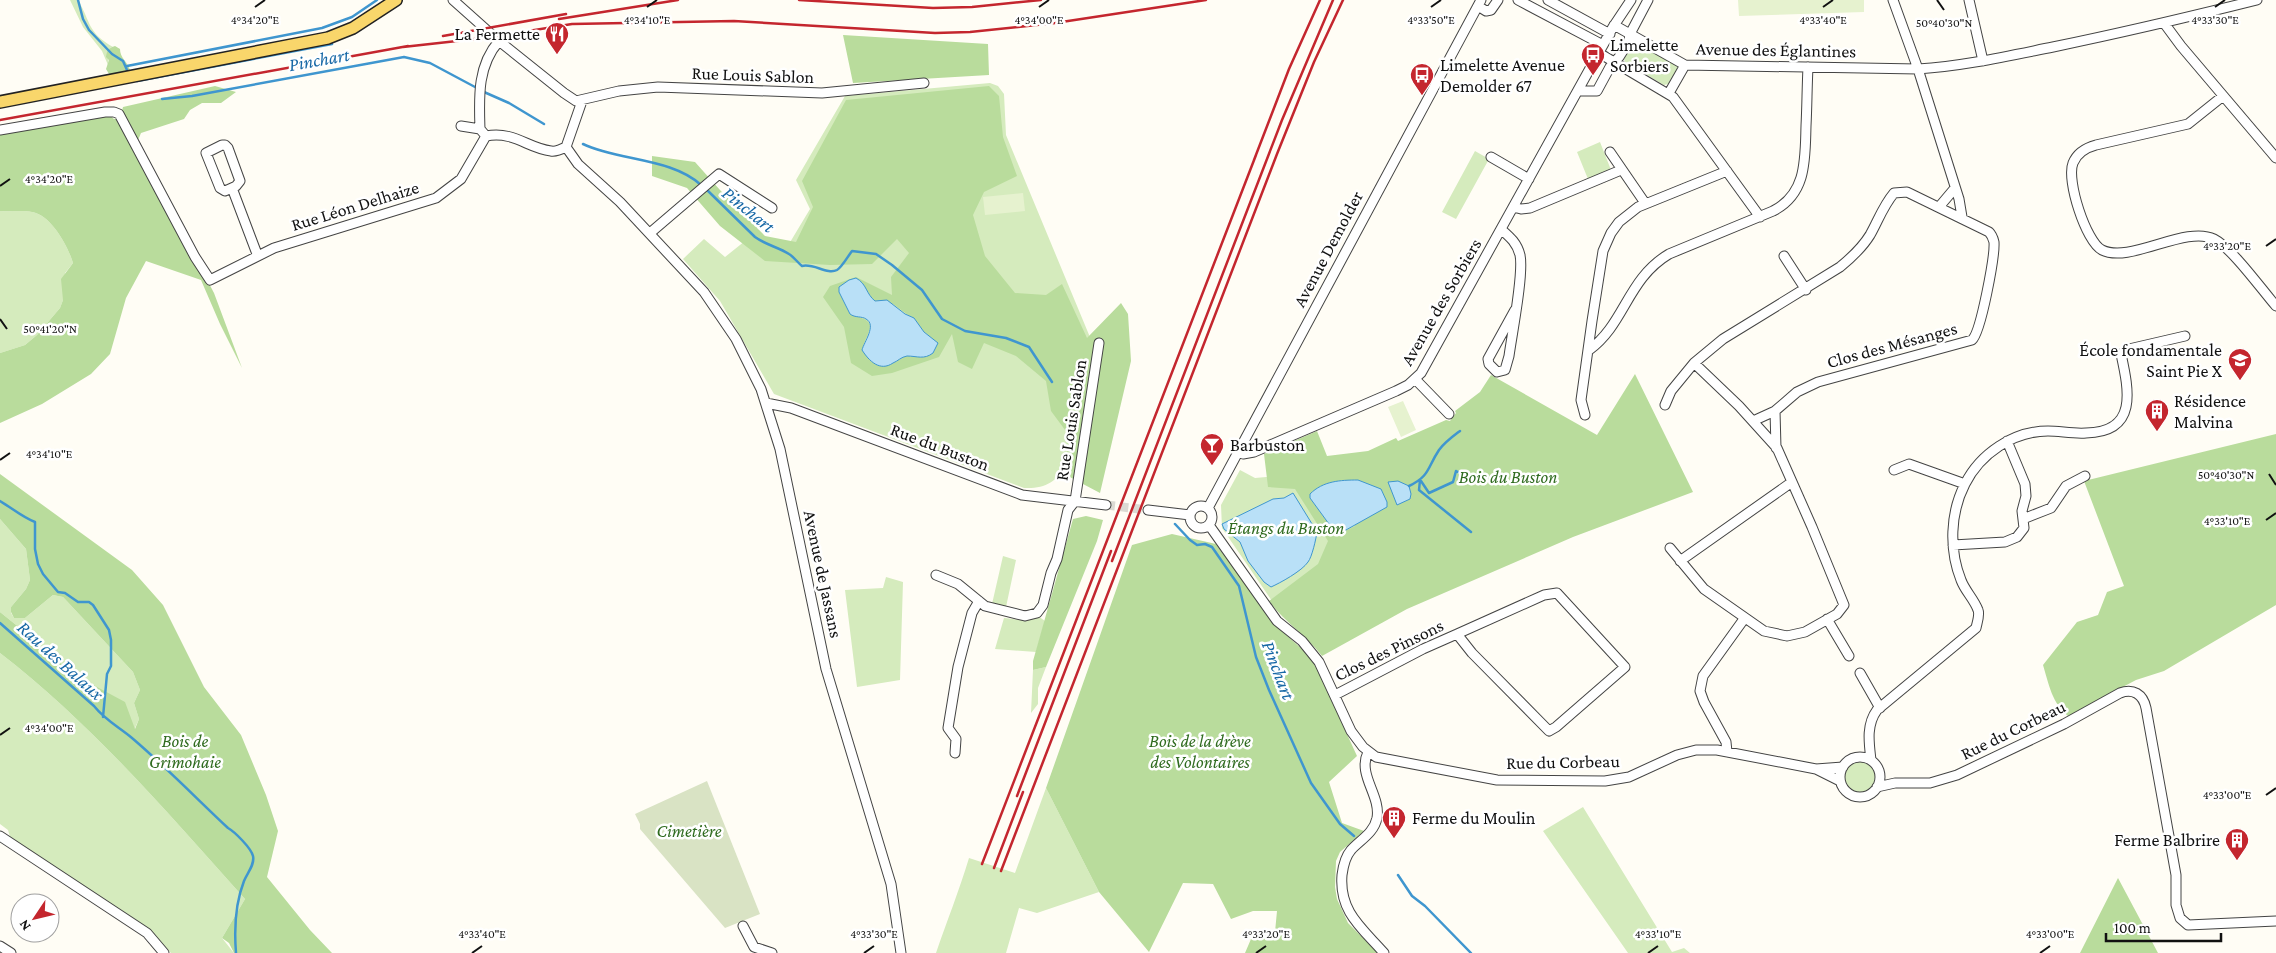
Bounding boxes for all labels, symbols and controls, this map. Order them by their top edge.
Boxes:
text: 4°34'20"E [231,13,280,27]
text: 4°34'10"E [624,13,671,27]
text: 4°34'00"E [1014,13,1064,27]
text: 4°33'50"E [1407,13,1455,27]
text: 4°33'40"E [1799,13,1847,27]
text: 4°33'30"E [2191,13,2239,27]
text: 50°40'30"N [1916,16,1972,30]
restaurant icon: La Fermette [544,21,570,55]
place label: La Fermette [454,24,540,44]
place label: Limelette Sorbiers [1610,35,1679,76]
street label: Avenue des Églantines [1696,39,1856,61]
bus stop icon: Limelette Sorbiers [1580,42,1606,76]
water label: Pinchart [287,44,351,75]
place label: Limelette Avenue Demolder 67 [1440,55,1565,96]
bus stop icon: Limelette Avenue Demolder 67 [1409,62,1435,96]
street label: Rue Louis Sablon [691,63,815,87]
text: 4°34'20"E [25,172,74,186]
street label: Rue Léon Delhaize [289,177,421,235]
water label: Pinchart [718,182,779,237]
street label: Avenue Demolder [1289,187,1367,310]
street label: Avenue des Sorbiers [1397,235,1485,369]
text: 4°33'20"E [2203,239,2251,253]
street label: Clos des Mésanges [1825,318,1959,372]
text: 50°41'20"N [23,322,77,336]
place label: École fondamentale Saint Pie X [2079,340,2223,381]
school or university icon: École fondamentale Saint Pie X [2227,347,2253,381]
street label: Rue Louis Sablon [1052,358,1091,482]
place label: Résidence Malvina [2174,391,2246,432]
building icon: Résidence Malvina [2144,398,2170,432]
street label: Rue du Buston [888,419,992,475]
bar icon: Barbuston [1199,432,1225,466]
place label: Barbuston [1230,435,1305,455]
text: 4°34'10"E [26,447,73,461]
park label: Bois du Buston [1459,467,1557,487]
text: 50°40'30"N [2198,468,2254,482]
street label: Avenue de Jassans [800,508,846,640]
text: 4°33'10"E [2204,514,2251,528]
park label: Étangs du Buston [1228,518,1344,538]
street label: Clos des Pinsons [1331,615,1447,685]
water label: Rau des Balaux [13,616,109,705]
water label: Pinchart [1258,638,1299,703]
street label: Rue du Corbeau [1957,696,2069,764]
text: 4°34'00"E [24,721,74,735]
park label: Bois de Grimohaie [149,731,221,772]
park label: Bois de la drève des Volontaires [1149,731,1251,772]
street label: Rue du Corbeau [1506,751,1621,773]
text: 4°33'00"E [2203,788,2252,802]
building icon: Ferme du Moulin [1381,805,1407,839]
place label: Ferme du Moulin [1412,808,1536,828]
park label: Cimetière [656,821,722,841]
building icon: Ferme Balbrire [2224,827,2250,861]
place label: Ferme Balbrire [2114,830,2220,850]
north arrow [10,893,60,943]
scale bar [2106,910,2221,942]
text: N [15,917,34,934]
text: 100 m [2114,920,2151,936]
text: 4°33'40"E [458,927,506,941]
text: 4°33'30"E [850,927,898,941]
text: 4°33'20"E [1242,927,1290,941]
text: 4°33'10"E [1635,927,1682,941]
text: 4°33'00"E [2026,927,2075,941]

